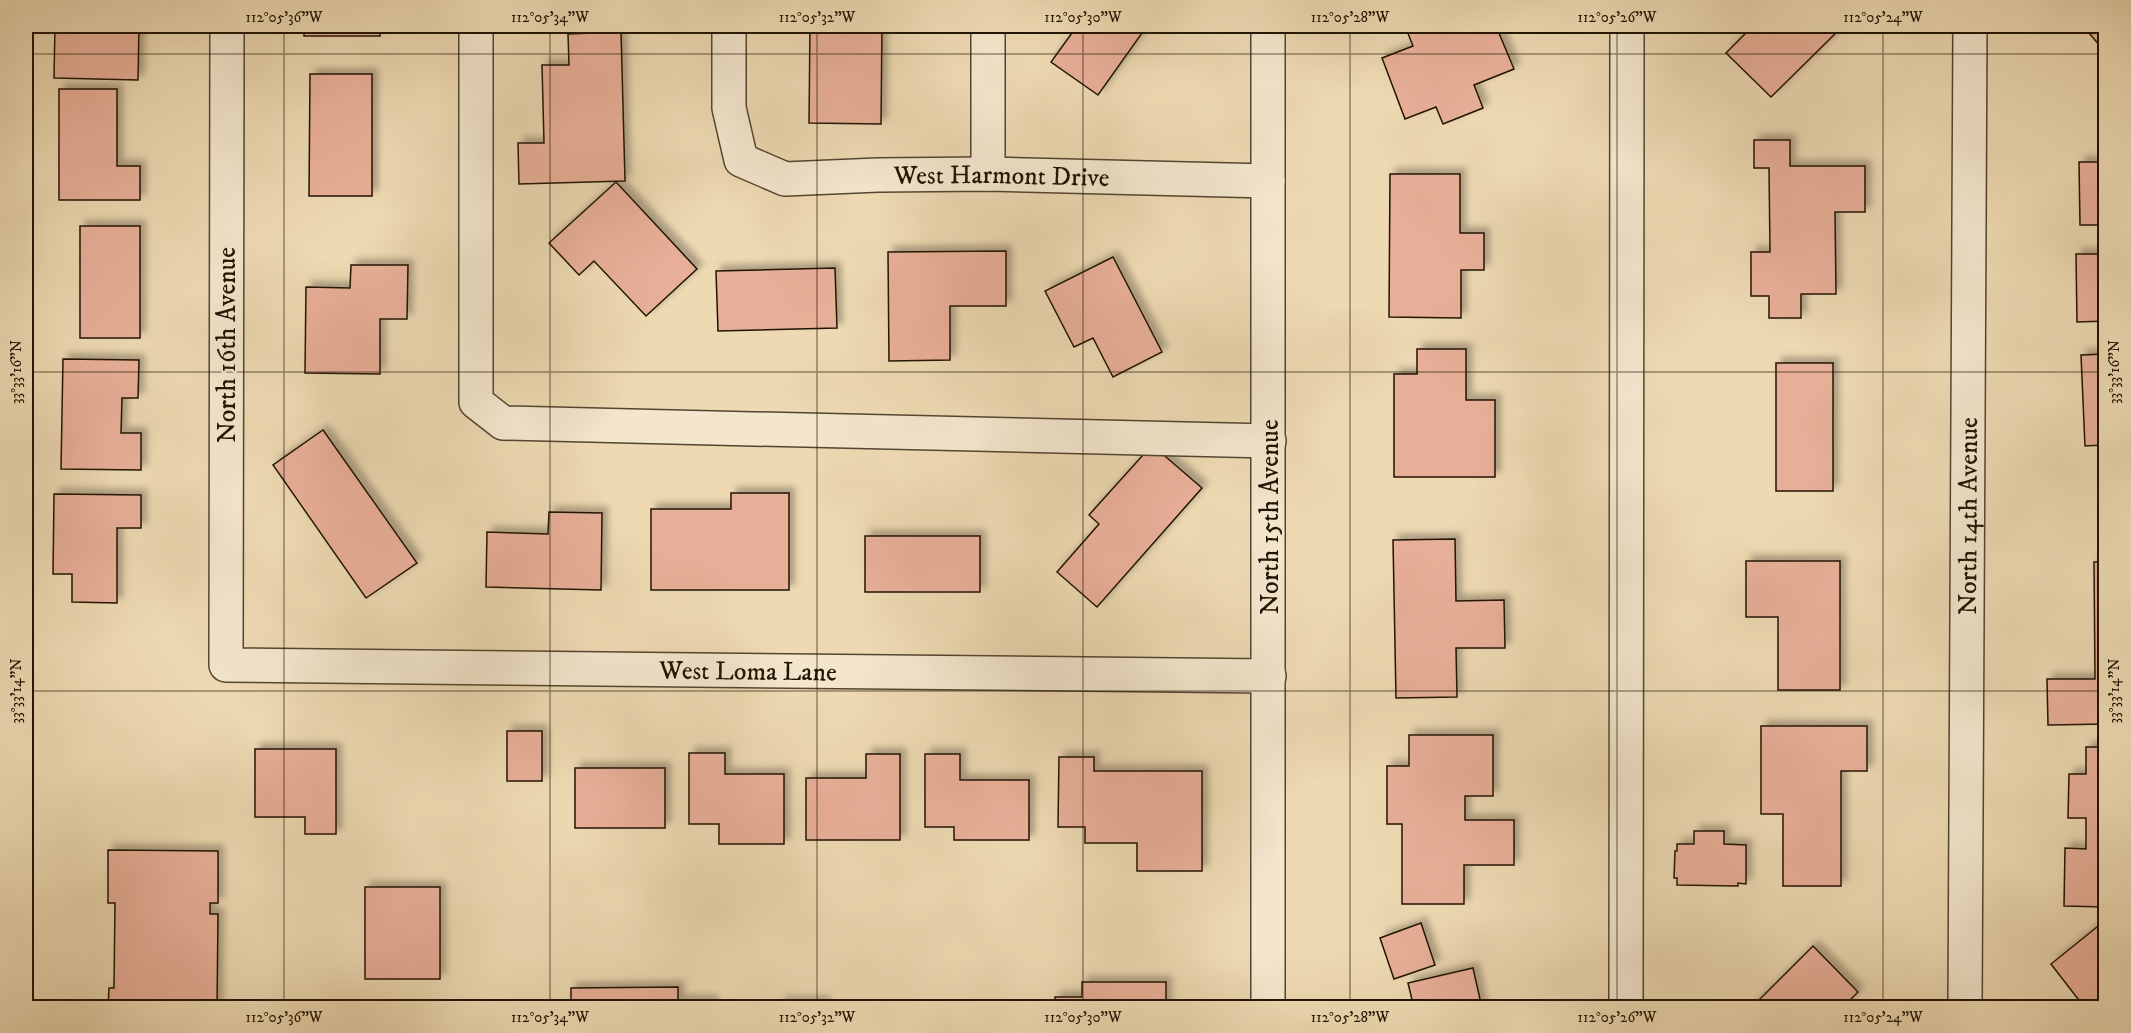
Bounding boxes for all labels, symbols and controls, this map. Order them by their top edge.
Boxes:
text: 112°05'36"W [245,8,323,27]
text: 112°05'34"W [511,8,589,27]
text: 112°05'32"W [779,8,856,27]
text: 112°05'30"W [1044,8,1122,27]
text: 112°05'28"W [1311,8,1390,27]
text: 112°05'26"W [1578,8,1657,27]
text: 112°05'24"W [1843,8,1923,27]
street label: West Harmont Drive [893,159,1110,195]
street label: North 16th Avenue [211,247,244,443]
text: 33°33'16"N [7,340,26,404]
text: 33°33'16"N [2105,340,2124,404]
street label: North 14th Avenue [1952,417,1986,615]
street label: North 15th Avenue [1254,419,1287,615]
street label: West Loma Lane [658,655,837,689]
text: 33°33'14"N [7,659,26,723]
text: 33°33'14"N [2105,659,2124,723]
text: 112°05'36"W [245,1008,323,1027]
text: 112°05'34"W [511,1008,589,1027]
text: 112°05'32"W [779,1008,856,1027]
text: 112°05'30"W [1044,1008,1122,1027]
text: 112°05'28"W [1311,1008,1390,1027]
text: 112°05'26"W [1578,1008,1657,1027]
text: 112°05'24"W [1843,1008,1923,1027]

